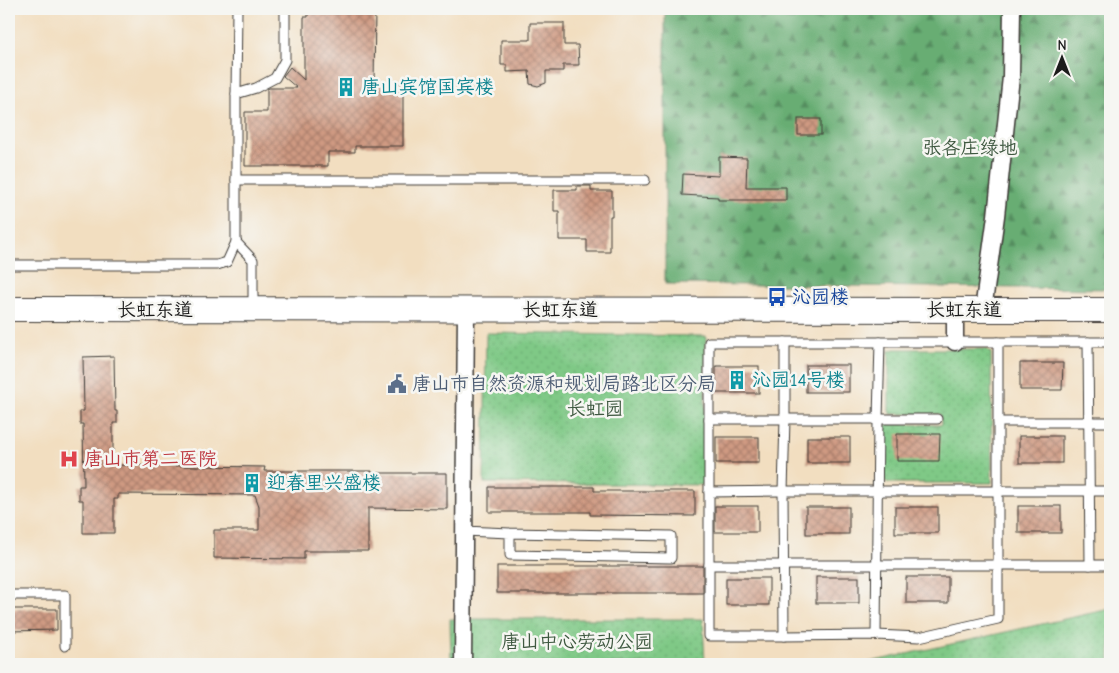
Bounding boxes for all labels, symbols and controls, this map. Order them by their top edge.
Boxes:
north arrow [1036,32,1086,82]
text: N [1057,37,1067,54]
building icon: 唐山宾馆国宾楼 [335,76,357,98]
place label: 唐山宾馆国宾楼 [361,76,494,98]
park label: 张各庄绿地 [922,137,1018,159]
bus stop icon: 沁园楼 [766,286,788,308]
place label: 沁园楼 [792,286,849,308]
street label: 长虹东道 [117,299,193,321]
street label: 长虹东道 [522,299,598,321]
street label: 长虹东道 [926,299,1002,321]
building icon: 沁园14号楼 [726,369,748,391]
place label: 沁园14号楼 [752,369,845,391]
public building icon: 唐山市自然资源和规划局路北区分局 [386,373,408,395]
place label: 唐山市自然资源和规划局路北区分局 [412,373,716,395]
park label: 长虹园 [566,398,624,420]
hospital icon: 唐山市第二医院 [58,448,80,470]
place label: 唐山市第二医院 [84,448,217,470]
building icon: 迎春里兴盛楼 [241,472,263,494]
place label: 迎春里兴盛楼 [267,472,381,494]
park label: 唐山中心劳动公园 [501,631,653,653]

